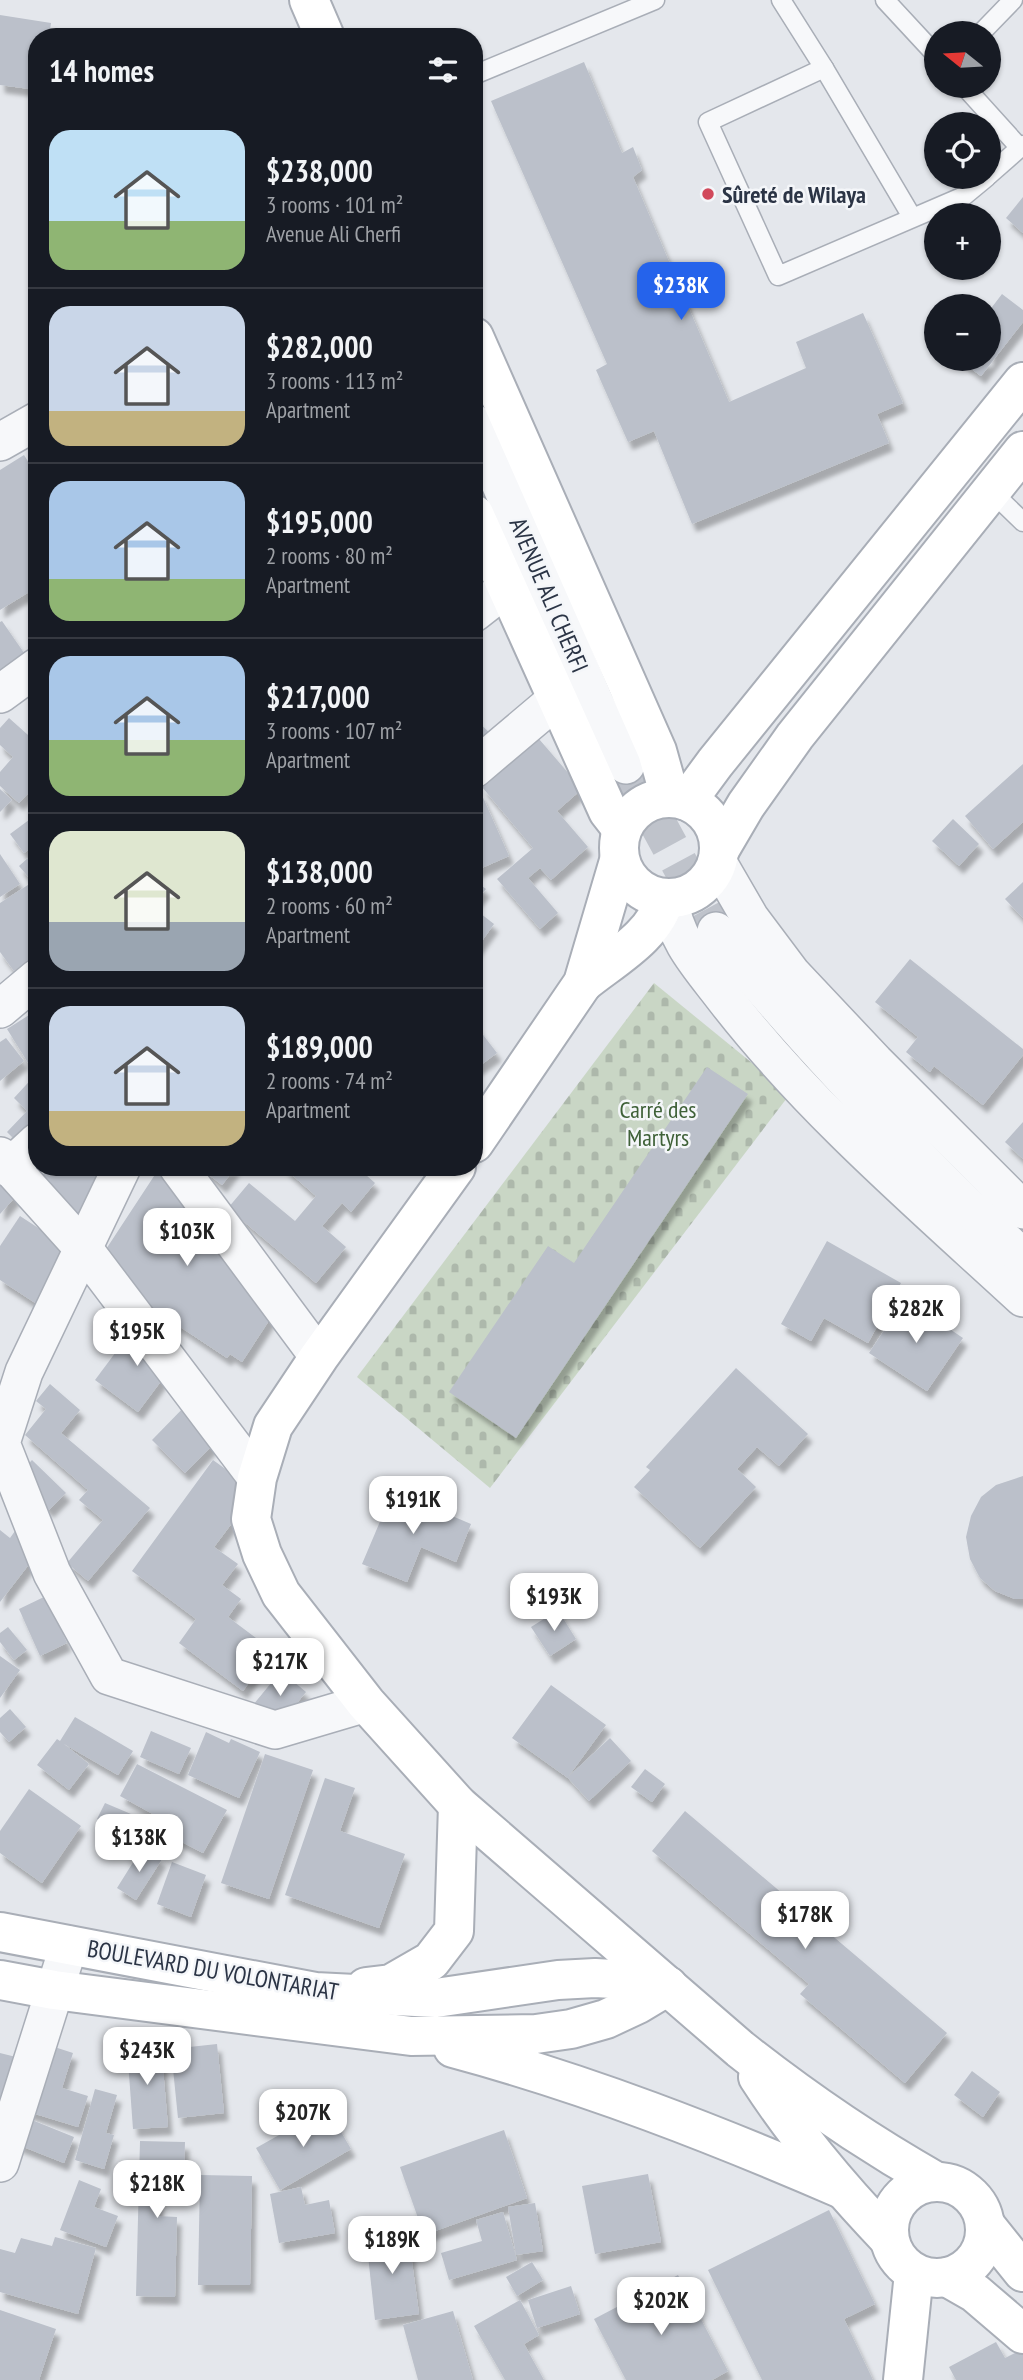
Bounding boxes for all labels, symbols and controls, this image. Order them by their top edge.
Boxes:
north arrow [924,21,1001,98]
map controls [924,21,1001,371]
text: 14 homes [49,51,154,90]
icon: filters [424,51,462,89]
button: locate [924,112,1001,189]
text: $238,000 [266,151,373,190]
icon: home [105,158,189,242]
place label: Sûreté de Wilaya [722,179,866,210]
marker: Sûreté de Wilaya [700,186,716,202]
text: 3 rooms · 101 m² [266,190,403,219]
button: + [924,203,1001,280]
text: Avenue Ali Cherfi [266,219,401,248]
pin: $238K [632,262,730,322]
text: $238K [653,270,709,299]
button: − [924,294,1001,371]
text: $282,000 [266,327,373,366]
icon: home [105,334,189,418]
text: 3 rooms · 113 m² [266,366,403,395]
text: Apartment [266,395,350,424]
text: $195,000 [266,502,373,541]
icon: home [105,509,189,593]
street label: AVENUE ALI CHERFI [502,513,596,677]
text: 2 rooms · 80 m² [266,541,393,570]
text: Apartment [266,570,350,599]
text: $217,000 [266,677,370,716]
icon: home [105,684,189,768]
text: 3 rooms · 107 m² [266,716,402,745]
text: Apartment [266,745,350,774]
text: $138,000 [266,852,373,891]
icon: home [105,859,189,943]
text: 2 rooms · 60 m² [266,891,393,920]
text: Apartment [266,920,350,949]
text: $189,000 [266,1027,373,1066]
icon: home [105,1034,189,1118]
text: 2 rooms · 74 m² [266,1066,393,1095]
park label: Carré des Martyrs [620,1094,696,1153]
text: Apartment [266,1095,350,1124]
pin: $103K [138,1208,236,1268]
text: $103K [159,1216,215,1245]
pin: $282K [867,1286,965,1345]
text: $282K [888,1293,944,1322]
pin: $195K [88,1308,186,1368]
text: $195K [109,1316,165,1345]
pin: $191K [364,1476,462,1536]
text: $191K [385,1484,441,1513]
pin: $193K [505,1574,603,1633]
text: $193K [526,1581,582,1610]
pin: $217K [231,1638,329,1698]
text: $217K [252,1646,308,1675]
pin: $138K [90,1814,188,1874]
text: $138K [111,1822,167,1851]
pin: $178K [756,1892,854,1951]
text: $178K [777,1899,833,1928]
street label: BOULEVARD DU VOLONTARIAT [85,1933,341,2007]
pin: $243K [98,2028,196,2087]
text: $243K [119,2035,175,2064]
pin: $207K [254,2090,352,2149]
text: $207K [275,2097,331,2126]
pin: $218K [108,2160,206,2220]
text: $218K [129,2168,185,2197]
pin: $189K [343,2216,441,2276]
text: $189K [364,2224,420,2253]
pin: $202K [612,2278,710,2337]
text: $202K [633,2285,689,2314]

